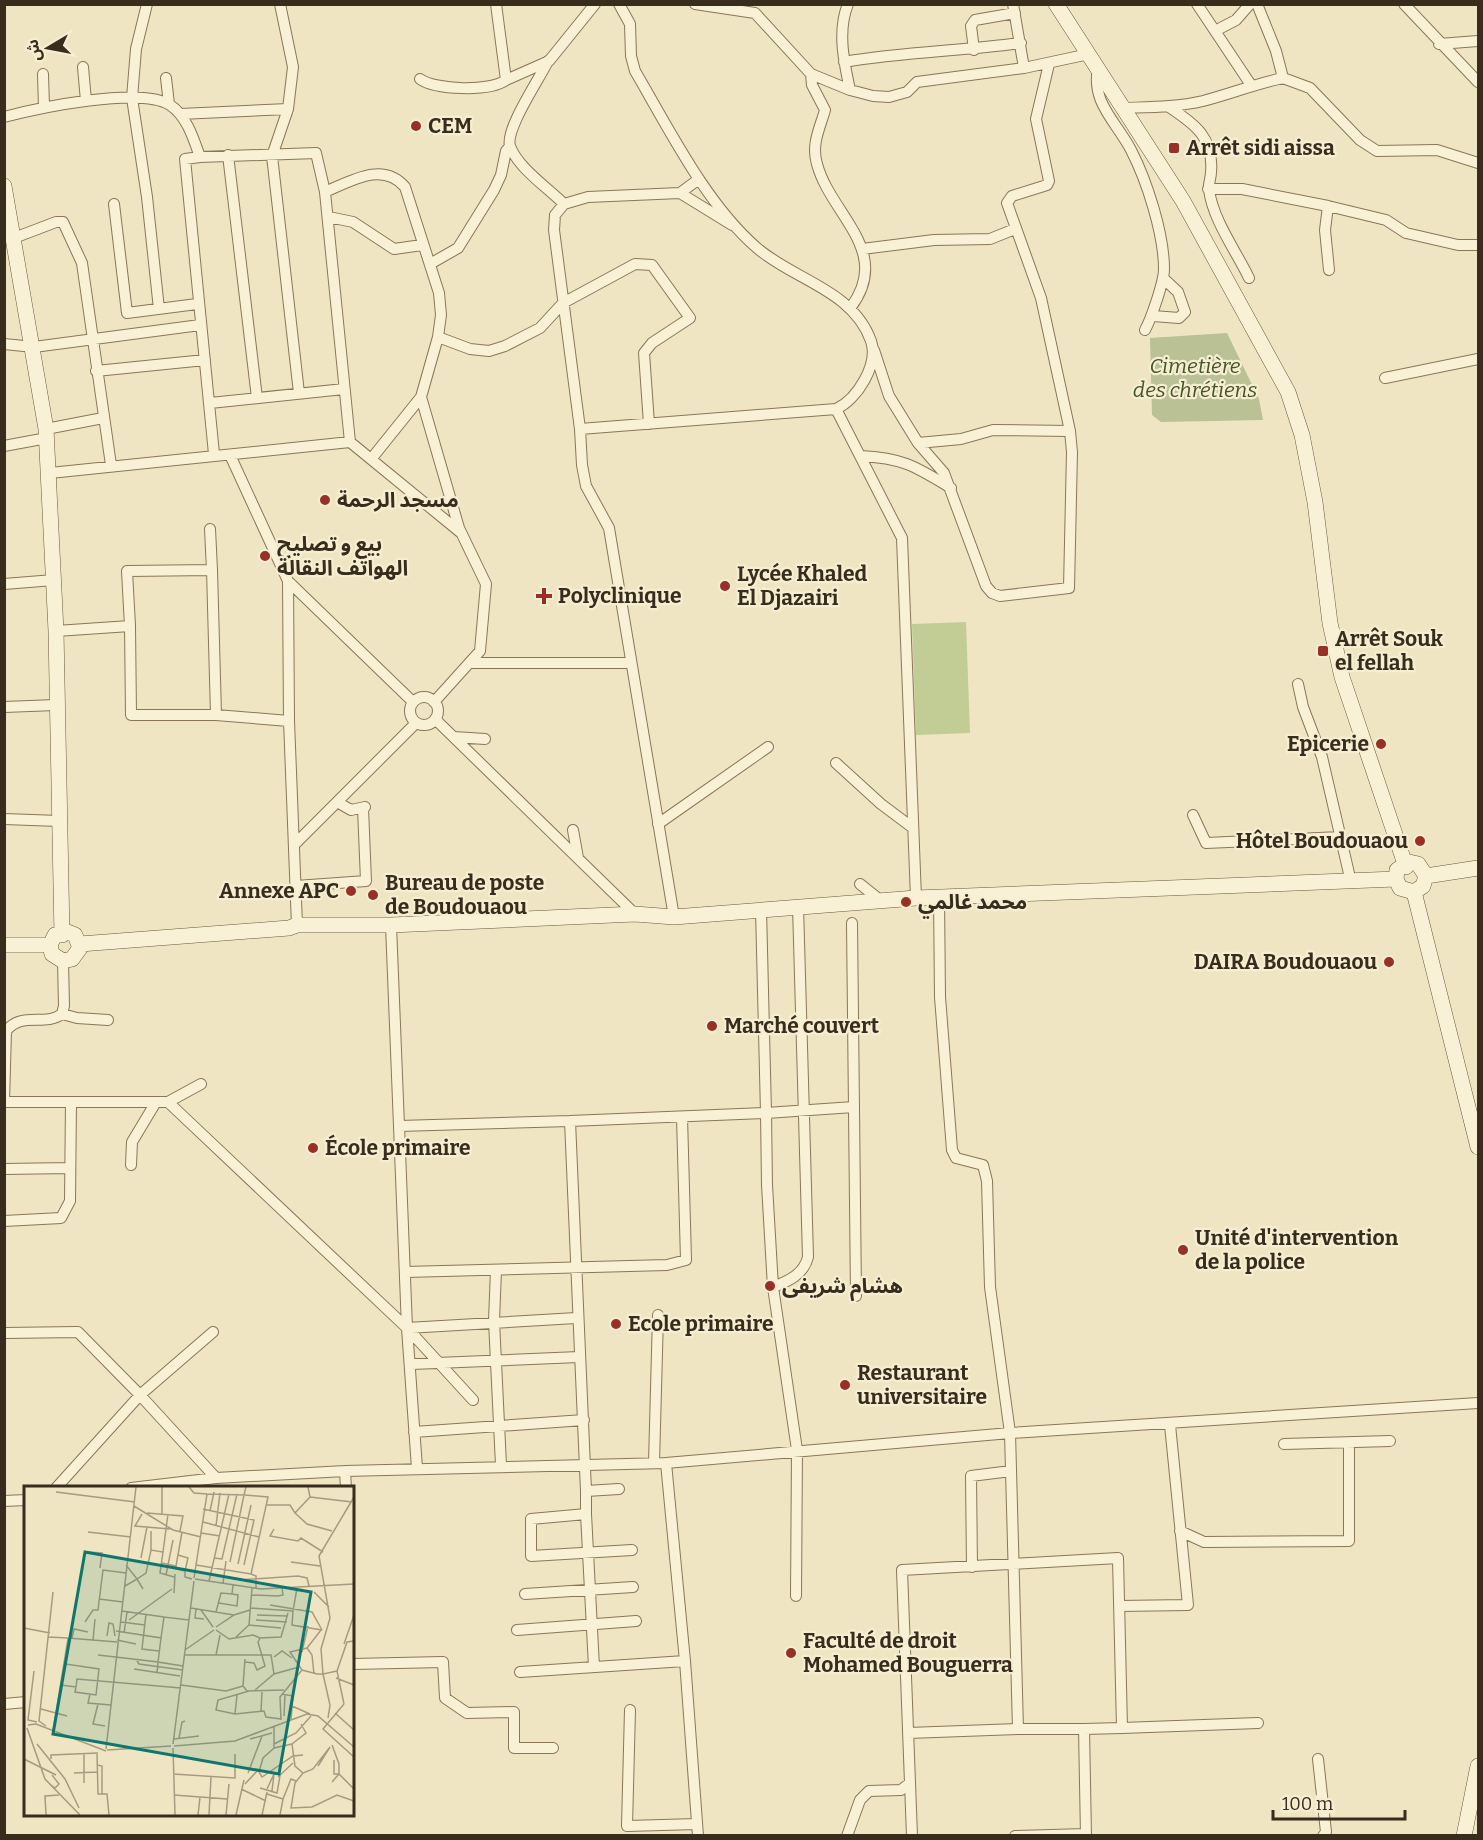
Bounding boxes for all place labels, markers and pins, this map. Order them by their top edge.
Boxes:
place label: CEM [428,113,472,139]
marker: CEM [409,119,423,133]
place label: Arrêt sidi aissa [1186,135,1335,161]
marker: Arrêt sidi aissa [1167,141,1181,155]
place label: مسجد الرحمة [337,487,459,513]
marker: مسجد الرحمة [318,493,332,507]
place label: بيع و تصليح الهواتف النقالة [277,531,408,581]
marker: بيع و تصليح الهواتف النقالة [258,549,272,563]
place label: Lycée Khaled El Djazairi [737,561,868,611]
marker: Lycée Khaled El Djazairi [718,579,732,593]
place label: Polyclinique [558,583,682,609]
marker: Polyclinique [535,587,553,605]
place label: Arrêt Souk el fellah [1335,626,1444,676]
marker: Arrêt Souk el fellah [1316,644,1330,658]
place label: Epicerie [1287,731,1369,757]
marker: Epicerie [1374,737,1388,751]
place label: Hôtel Boudouaou [1236,828,1408,854]
marker: Hôtel Boudouaou [1413,834,1427,848]
place label: Bureau de poste de Boudouaou [385,870,544,920]
place label: Annexe APC [219,878,339,904]
marker: Annexe APC [344,884,358,898]
marker: Bureau de poste de Boudouaou [366,888,380,902]
place label: محمد غالمي [918,889,1027,919]
marker: محمد غالمي [899,895,913,909]
place label: DAIRA Boudouaou [1194,949,1377,975]
marker: DAIRA Boudouaou [1382,955,1396,969]
place label: Marché couvert [724,1013,880,1039]
marker: Marché couvert [705,1019,719,1033]
place label: École primaire [325,1134,471,1161]
marker: École primaire [306,1141,320,1155]
place label: Unité d'intervention de la police [1195,1225,1399,1275]
marker: Unité d'intervention de la police [1176,1243,1190,1257]
place label: هشام شريفى [782,1273,903,1302]
marker: هشام شريفى [763,1279,777,1293]
place label: Ecole primaire [628,1311,774,1337]
marker: Ecole primaire [609,1317,623,1331]
place label: Restaurant universitaire [857,1360,987,1410]
marker: Restaurant universitaire [838,1378,852,1392]
place label: Faculté de droit Mohamed Bouguerra [803,1628,1013,1678]
marker: Faculté de droit Mohamed Bouguerra [784,1646,798,1660]

